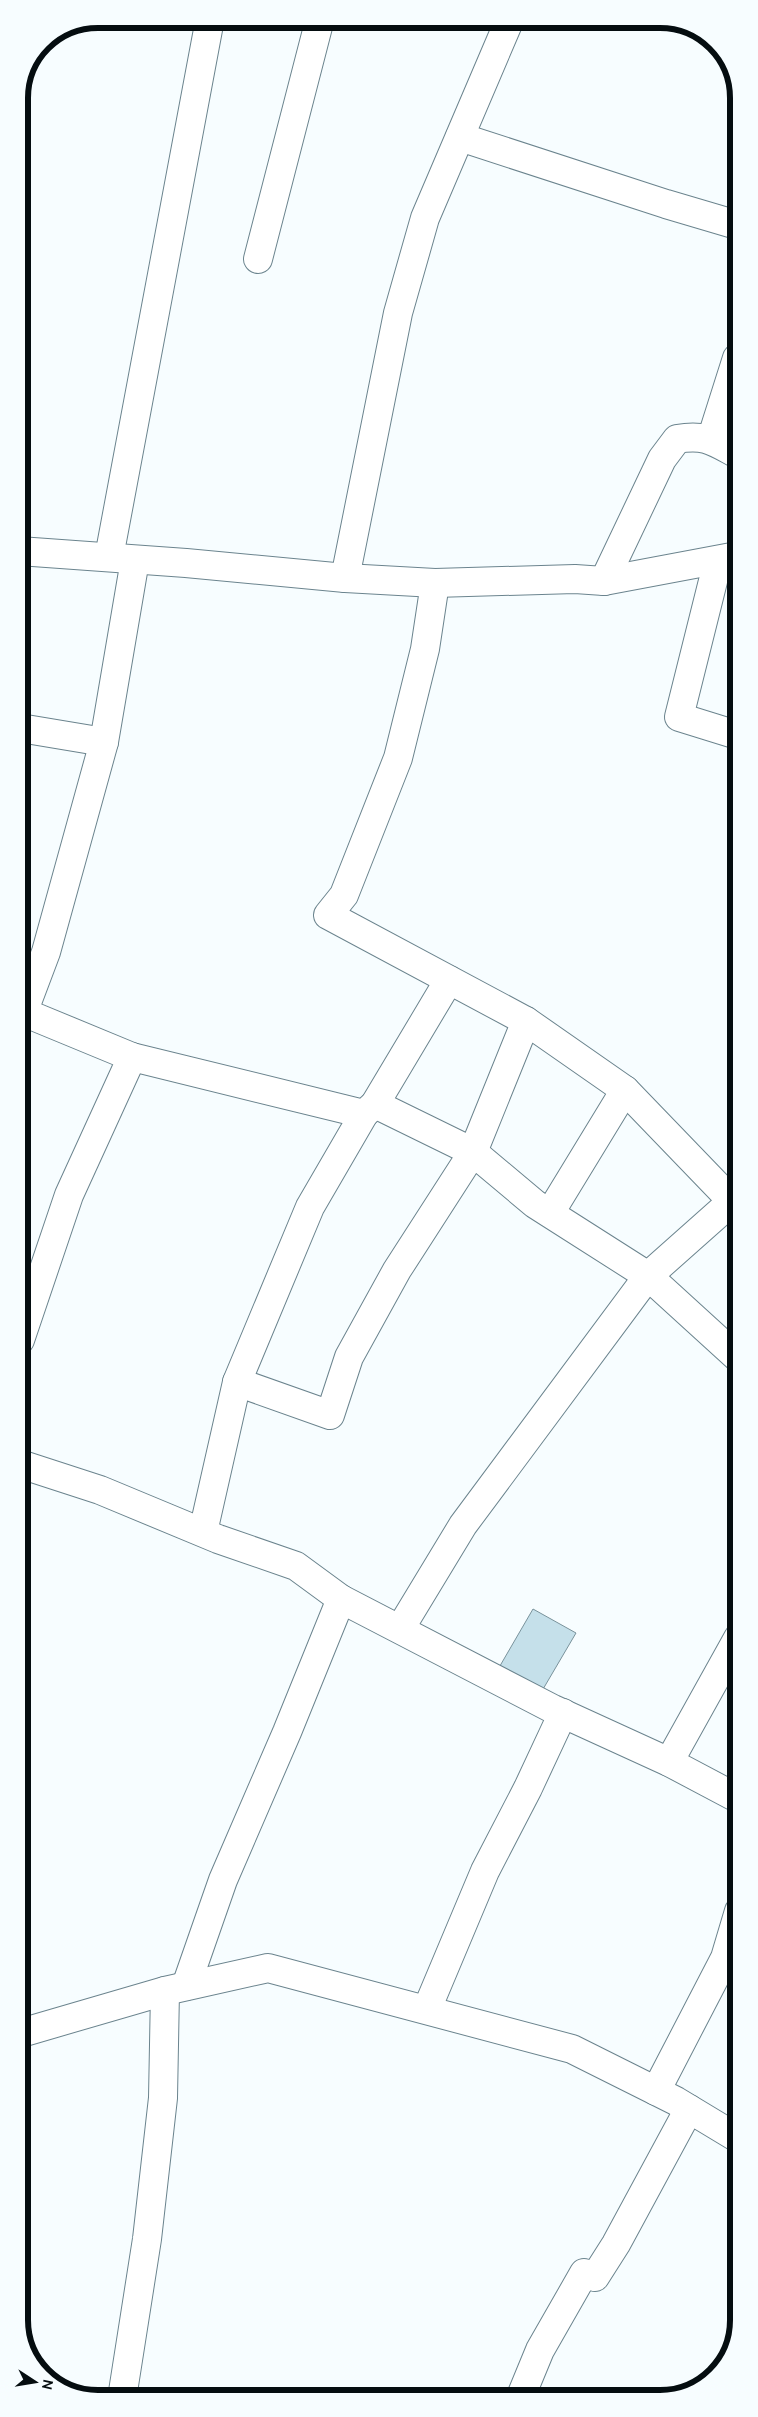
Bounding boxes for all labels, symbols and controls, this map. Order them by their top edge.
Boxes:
north arrow [10,2357,60,2407]
text: N [38,2378,58,2391]

